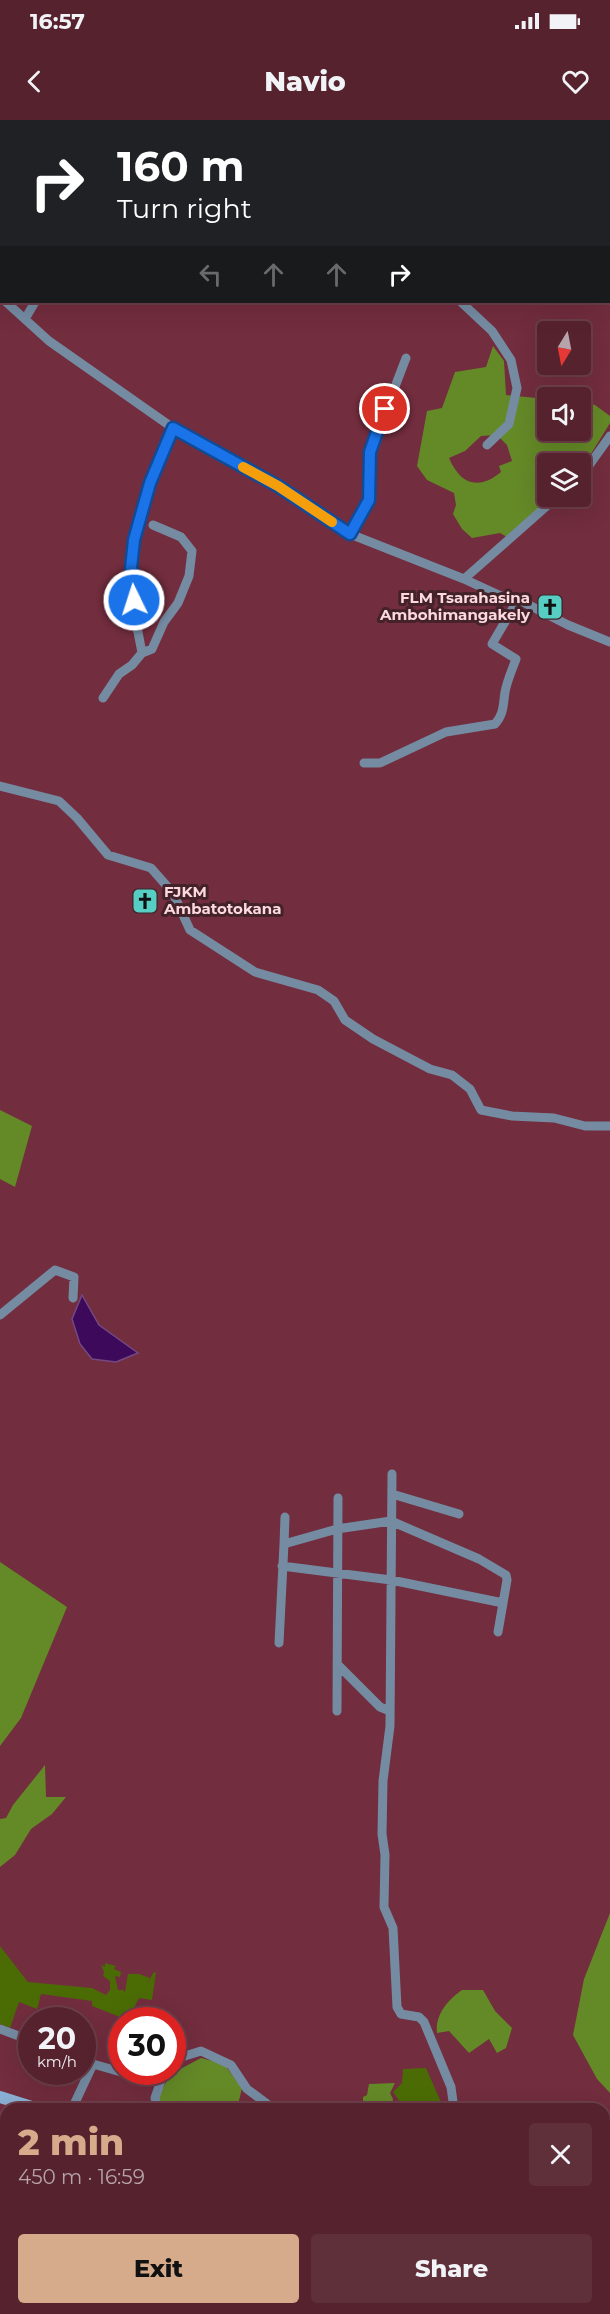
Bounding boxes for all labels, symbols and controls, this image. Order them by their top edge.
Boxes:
text: 16:57 [30,8,85,35]
icon: back [18,65,51,98]
text: Navio [264,65,346,98]
icon: heart [559,65,592,98]
text: 160 m [117,140,245,192]
icon: right [18,144,96,222]
text: Turn right [117,192,252,225]
icon: left [194,258,227,291]
icon: ahead [257,258,290,291]
icon: ahead [320,258,353,291]
icon: right [383,258,416,291]
north arrow [537,321,591,375]
map controls [537,321,591,507]
pin [359,383,410,434]
button: sound [537,387,591,441]
icon: arrive [368,392,401,425]
button: layers [537,453,591,507]
position arrow [102,568,166,632]
place label: FLM Tsarahasina Ambohimangakely [379,588,531,624]
church icon: FLM Tsarahasina Ambohimangakely [535,592,565,622]
place label: FJKM Ambatotokana [163,882,281,918]
church icon: FJKM Ambatotokana [130,886,160,916]
speed limit sign: 30 [108,2007,186,2085]
text: 20 [38,2020,76,2057]
text: km/h [37,2052,77,2071]
text: 2 min [18,2120,124,2164]
button: close [529,2123,592,2186]
text: 450 m · 16:59 [18,2165,145,2189]
button: Exit [18,2234,299,2303]
button: Share [311,2234,592,2303]

